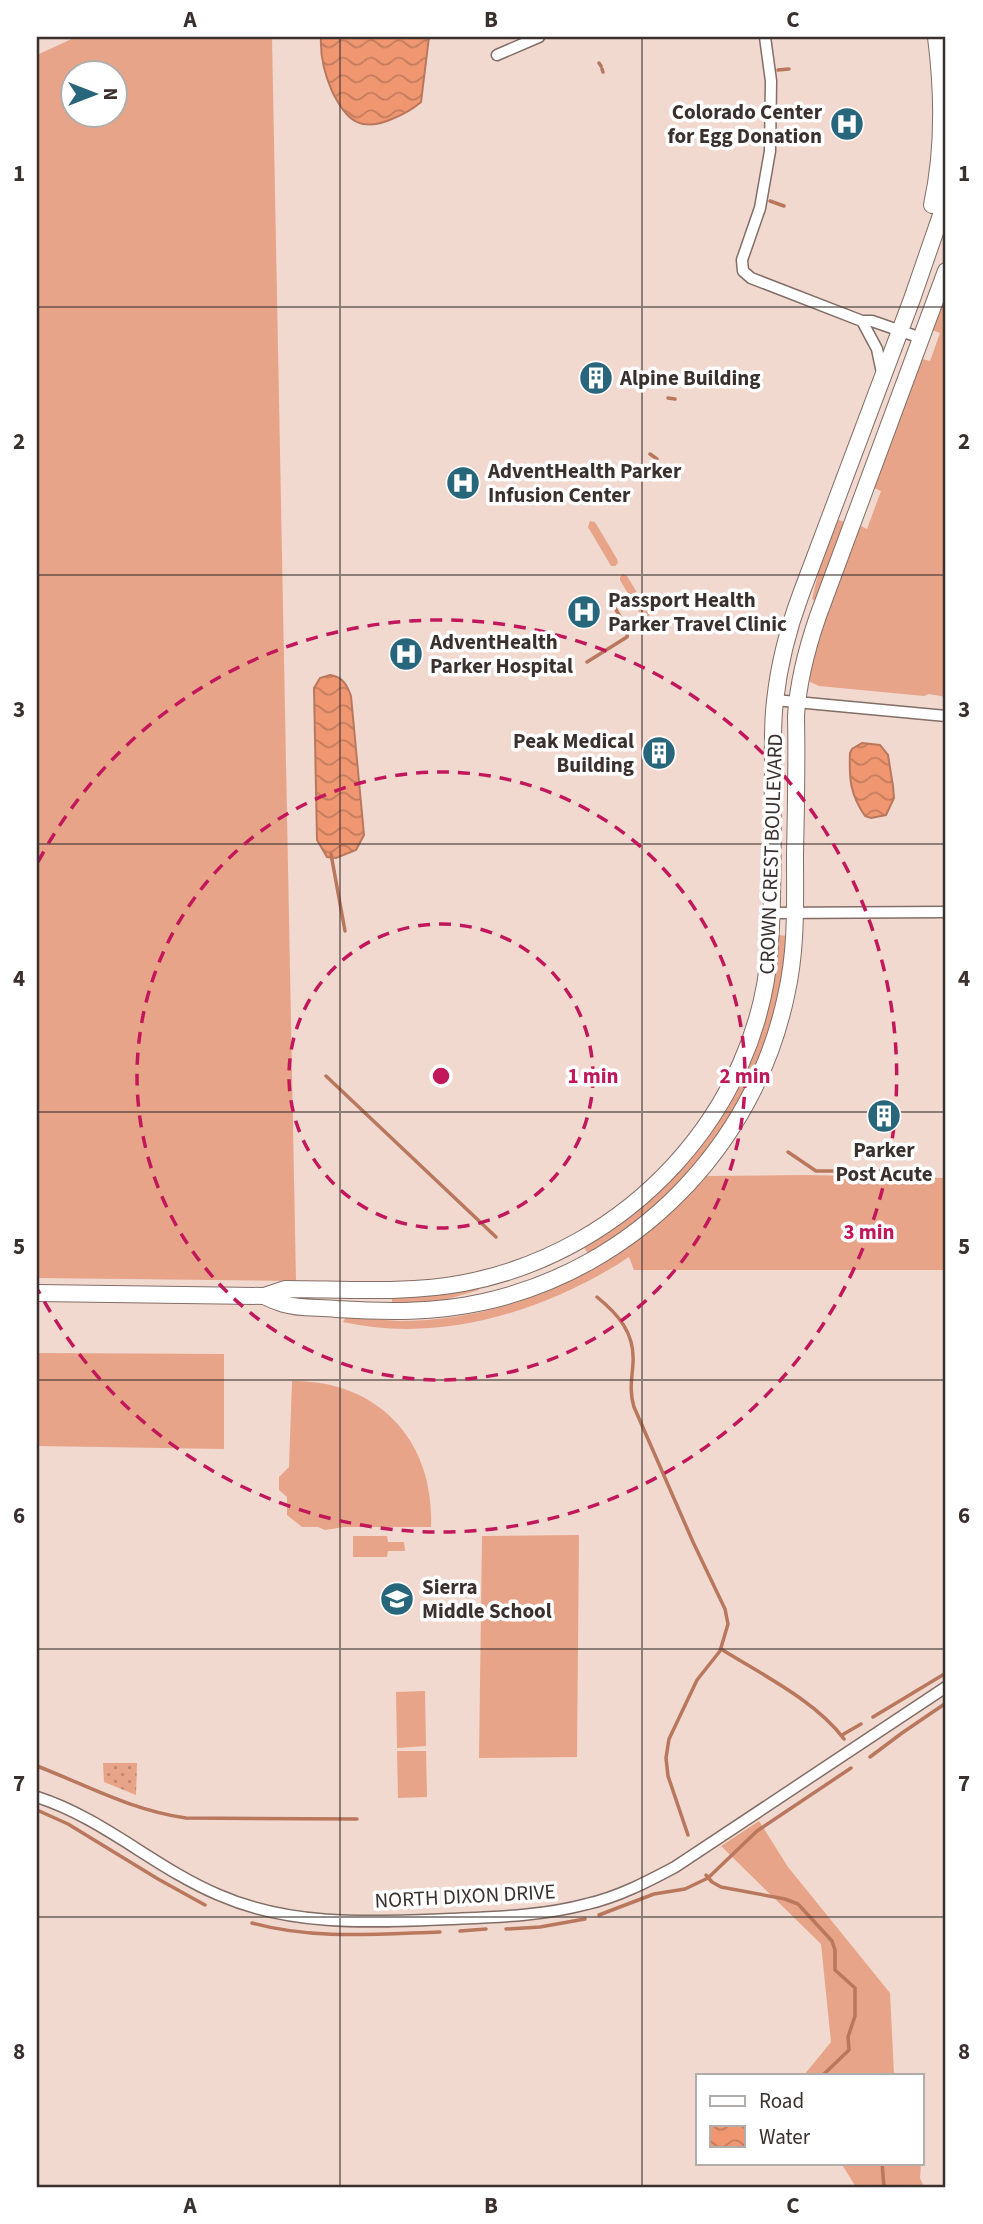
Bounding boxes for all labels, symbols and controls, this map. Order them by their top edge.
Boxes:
text: A [182,3,197,36]
text: B [484,3,498,36]
text: C [786,3,800,36]
north arrow [60,60,130,130]
text: N [96,88,123,100]
place label: Colorado Center for Egg Donation [668,97,823,151]
hospital icon: Colorado Center for Egg Donation [828,105,866,143]
text: 1 [13,157,25,190]
text: 1 [958,157,970,190]
building icon: Alpine Building [577,359,615,397]
place label: Alpine Building [619,363,760,393]
text: 2 [13,425,25,458]
text: 2 [958,425,970,458]
place label: AdventHealth Parker Infusion Center [487,456,682,510]
hospital icon: AdventHealth Parker Infusion Center [444,464,482,502]
place label: Passport Health Parker Travel Clinic [608,585,787,639]
hospital icon: Passport Health Parker Travel Clinic [565,593,603,631]
place label: AdventHealth Parker Hospital [429,627,573,681]
hospital icon: AdventHealth Parker Hospital [387,635,425,673]
text: 3 [13,693,25,726]
text: 3 [958,693,970,726]
place label: Peak Medical Building [513,726,634,780]
street label: CROWN CREST BOULEVARD [752,733,790,975]
building icon: Peak Medical Building [640,734,678,772]
text: 4 [13,962,25,995]
text: 4 [958,962,970,995]
text: 1 min [567,1061,619,1091]
text: 2 min [719,1061,771,1091]
centre of rings [429,1064,453,1088]
building icon: Parker Post Acute [865,1097,903,1135]
place label: Parker Post Acute [835,1135,933,1189]
text: 3 min [843,1217,895,1247]
text: 5 [13,1230,25,1263]
text: 5 [958,1230,970,1263]
text: 6 [13,1499,25,1532]
text: 6 [958,1499,970,1532]
place label: Sierra Middle School [422,1572,552,1626]
school or university icon: Sierra Middle School [378,1580,416,1618]
text: 7 [13,1767,25,1800]
text: 7 [958,1767,970,1800]
street label: NORTH DIXON DRIVE [374,1876,556,1916]
text: 8 [13,2035,25,2068]
text: 8 [958,2035,970,2068]
legend [696,2074,923,2164]
text: Road [759,2086,804,2116]
text: Water [759,2122,811,2152]
text: A [182,2189,197,2222]
text: B [484,2189,498,2222]
text: C [786,2189,800,2222]

